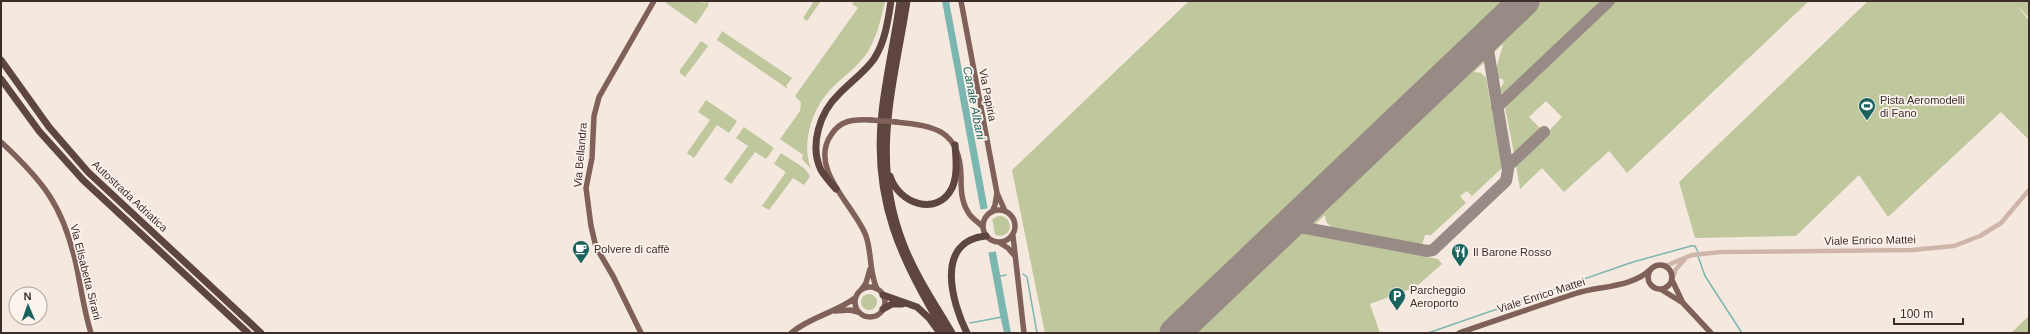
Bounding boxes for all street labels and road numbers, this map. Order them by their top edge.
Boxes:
street label: Via Papiria [977,68,999,123]
street label: Via Bellandra [571,121,589,188]
street label: Autostrada Adriatica [90,158,171,235]
street label: Via Elisabetta Sirani [68,223,104,321]
street label: Viale Enrico Mattei [1824,233,1916,247]
street label: Viale Enrico Mattei [1496,275,1586,315]

